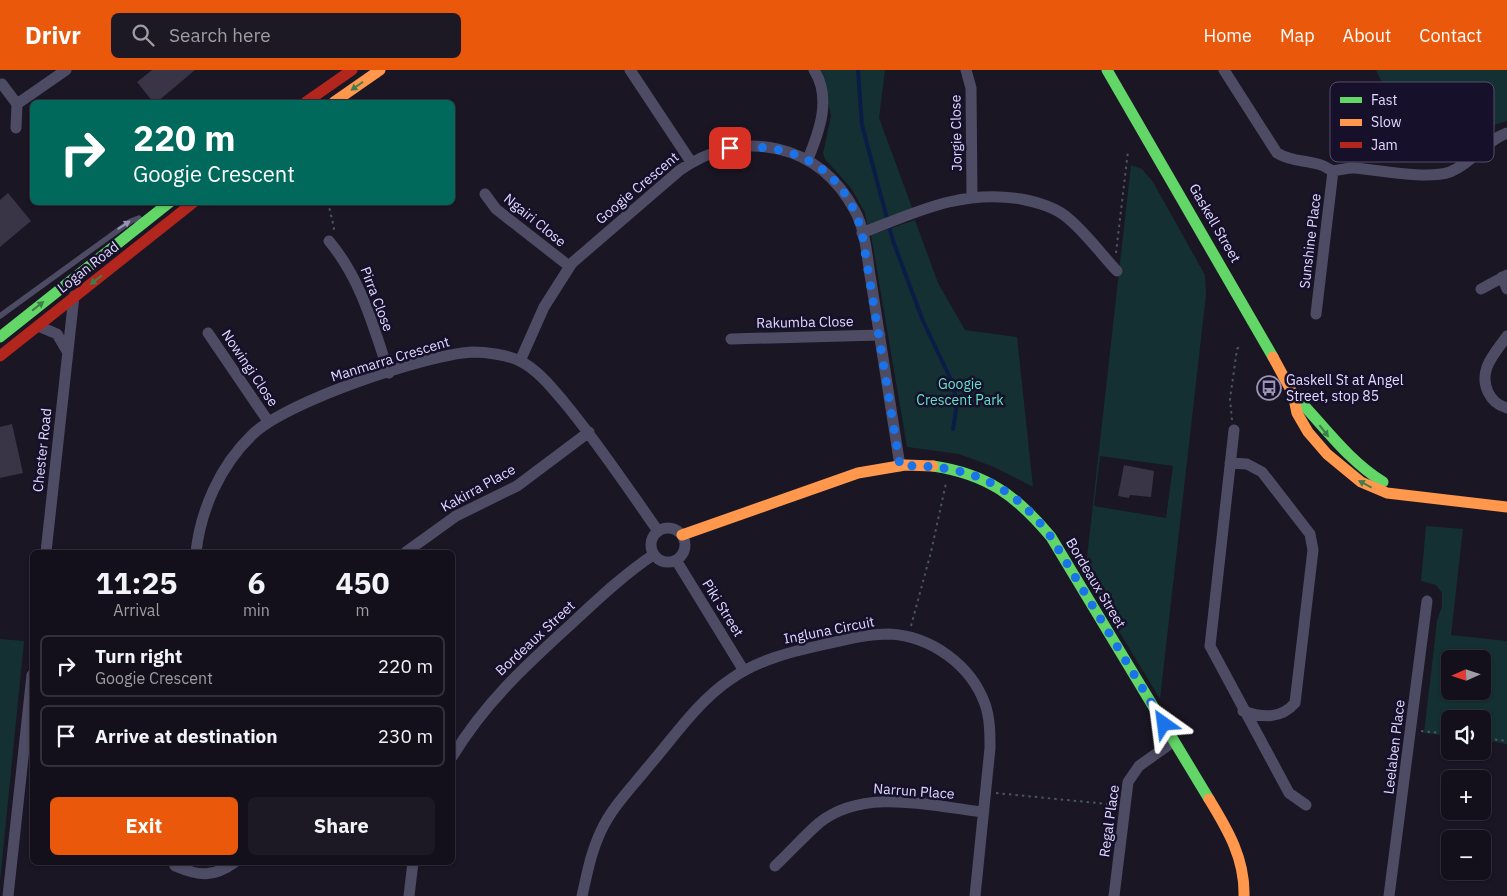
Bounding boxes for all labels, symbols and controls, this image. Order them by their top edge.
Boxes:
search box [111,13,461,58]
text: Drivr [25,19,81,51]
icon: search [129,21,157,49]
text: Search here [169,23,271,47]
text: Home [1204,24,1252,47]
text: Map [1280,24,1315,47]
text: About [1343,24,1391,47]
text: Contact [1419,24,1482,47]
one-way arrow [350,81,364,91]
legend [1330,82,1494,162]
text: Fast [1371,91,1397,109]
street label: Jorgie Close [946,94,966,171]
text: Slow [1371,113,1402,131]
text: 220 m [133,115,236,161]
icon: right [50,120,115,185]
pin [709,127,751,169]
icon: arrive [716,134,744,162]
text: Jam [1371,136,1398,154]
street label: Googie Crescent [592,148,682,228]
text: Googie Crescent [133,159,295,188]
street label: Gaskell Street [1185,180,1245,266]
street label: Ngairi Close [500,189,570,251]
street label: Sunshine Place [1295,192,1325,290]
one-way arrow [118,220,131,230]
street label: Logan Road [54,237,122,297]
street label: Pirra Close [356,264,398,334]
one-way arrow [90,274,103,285]
one-way arrow [31,301,44,312]
street label: Rakumba Close [756,312,854,332]
street label: Nowingi Close [218,326,282,410]
street label: Manmarra Crescent [328,332,452,386]
place label: Gaskell St at Angel Street, stop 85 [1286,371,1404,405]
park label: Googie Crescent Park [916,375,1004,409]
bus stop icon: Gaskell St at Angel Street, stop 85 [1256,375,1282,401]
street label: Chester Road [29,407,55,493]
one-way arrow [1319,424,1329,438]
street label: Kakirra Place [438,460,519,516]
one-way arrow [1358,480,1373,488]
street label: Bordeaux Street [1062,535,1130,631]
text: 11:25 [96,563,177,602]
text: 6 [247,563,265,602]
text: 450 [335,563,389,602]
street label: Piki Street [698,576,748,640]
street label: Bordeaux Street [492,597,579,679]
text: Arrival [113,600,160,620]
text: min [243,600,270,620]
text: m [355,600,369,620]
street label: Ingluna Circuit [782,612,876,648]
text: Turn right [95,644,182,668]
north arrow [1441,650,1491,700]
map controls [1441,650,1491,880]
icon: right [52,652,80,680]
text: 220 m [378,654,433,678]
text: Googie Crescent [95,668,213,688]
position arrow [1137,697,1189,749]
street label: Leelaben Place [1379,698,1409,795]
button: sound [1441,710,1491,760]
icon: arrive [52,722,80,750]
text: Arrive at destination [95,724,278,748]
text: 230 m [378,724,433,748]
button: + [1441,770,1491,820]
street label: Narrun Place [873,779,955,803]
street label: Regal Place [1095,783,1123,858]
button: Exit [50,797,238,855]
button: Share [248,797,435,855]
button: − [1441,830,1491,880]

